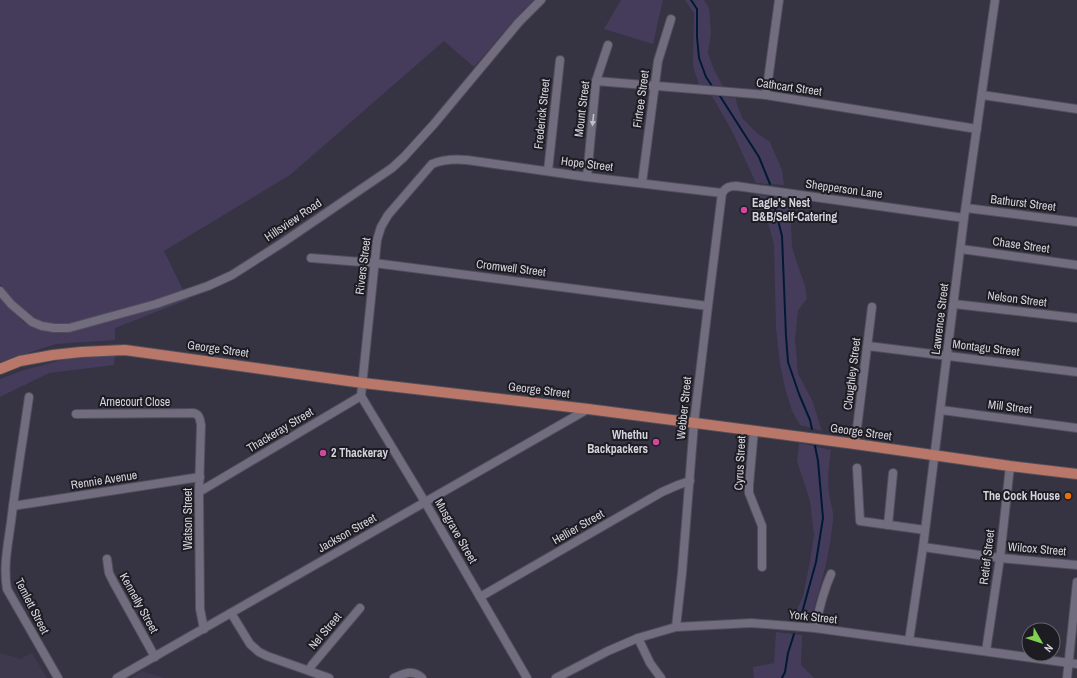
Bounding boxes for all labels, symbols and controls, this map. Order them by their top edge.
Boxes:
street label: Firtree Street [629,69,653,129]
street label: Cathcart Street [755,74,823,100]
street label: Frederick Street [530,78,554,150]
street label: Mount Street [571,80,593,138]
one-way arrow [589,114,596,126]
street label: Hope Street [560,153,614,175]
street label: Shepperson Lane [804,176,884,202]
street label: Bathurst Street [989,191,1057,215]
street label: Hillsview Road [261,195,325,245]
place label: Eagle's Nest B&B/Self-Catering [752,195,837,225]
marker: Eagle's Nest B&B/Self-Catering [739,205,749,215]
street label: Chase Street [991,233,1051,257]
street label: Rivers Street [352,236,374,295]
street label: Cromwell Street [475,256,547,280]
street label: Lawrence Street [928,282,952,356]
street label: Nelson Street [986,287,1048,311]
street label: Montagu Street [952,336,1021,360]
street label: George Street [186,337,250,361]
street label: Cloughley Street [840,337,864,411]
street label: Webber Street [673,375,695,440]
street label: George Street [507,378,571,402]
street label: Arnecourt Close [99,394,170,410]
street label: Mill Street [987,396,1033,418]
street label: Thackeray Street [244,404,316,456]
street label: George Street [829,420,893,444]
place label: Whethu Backpackers [587,427,649,457]
street label: Cyrus Street [731,435,749,491]
marker: Whethu Backpackers [651,437,661,447]
place label: 2 Thackeray [331,445,388,461]
marker: 2 Thackeray [318,448,328,458]
street label: Rennie Avenue [70,467,138,493]
street label: Watson Street [180,488,196,550]
place label: The Cock House [983,488,1061,504]
marker: The Cock House [1063,491,1073,501]
street label: Musgrave Street [431,496,481,566]
street label: Hellier Street [549,506,607,548]
street label: Jackson Street [315,510,379,556]
street label: Retief Street [976,528,998,585]
street label: Wilcox Street [1007,538,1067,560]
street label: Kennelly Street [116,570,162,636]
street label: Temlett Street [11,575,53,637]
street label: York Street [788,607,838,628]
street label: Nel Street [305,609,345,653]
north arrow [1021,622,1061,662]
text: N [1041,641,1056,655]

